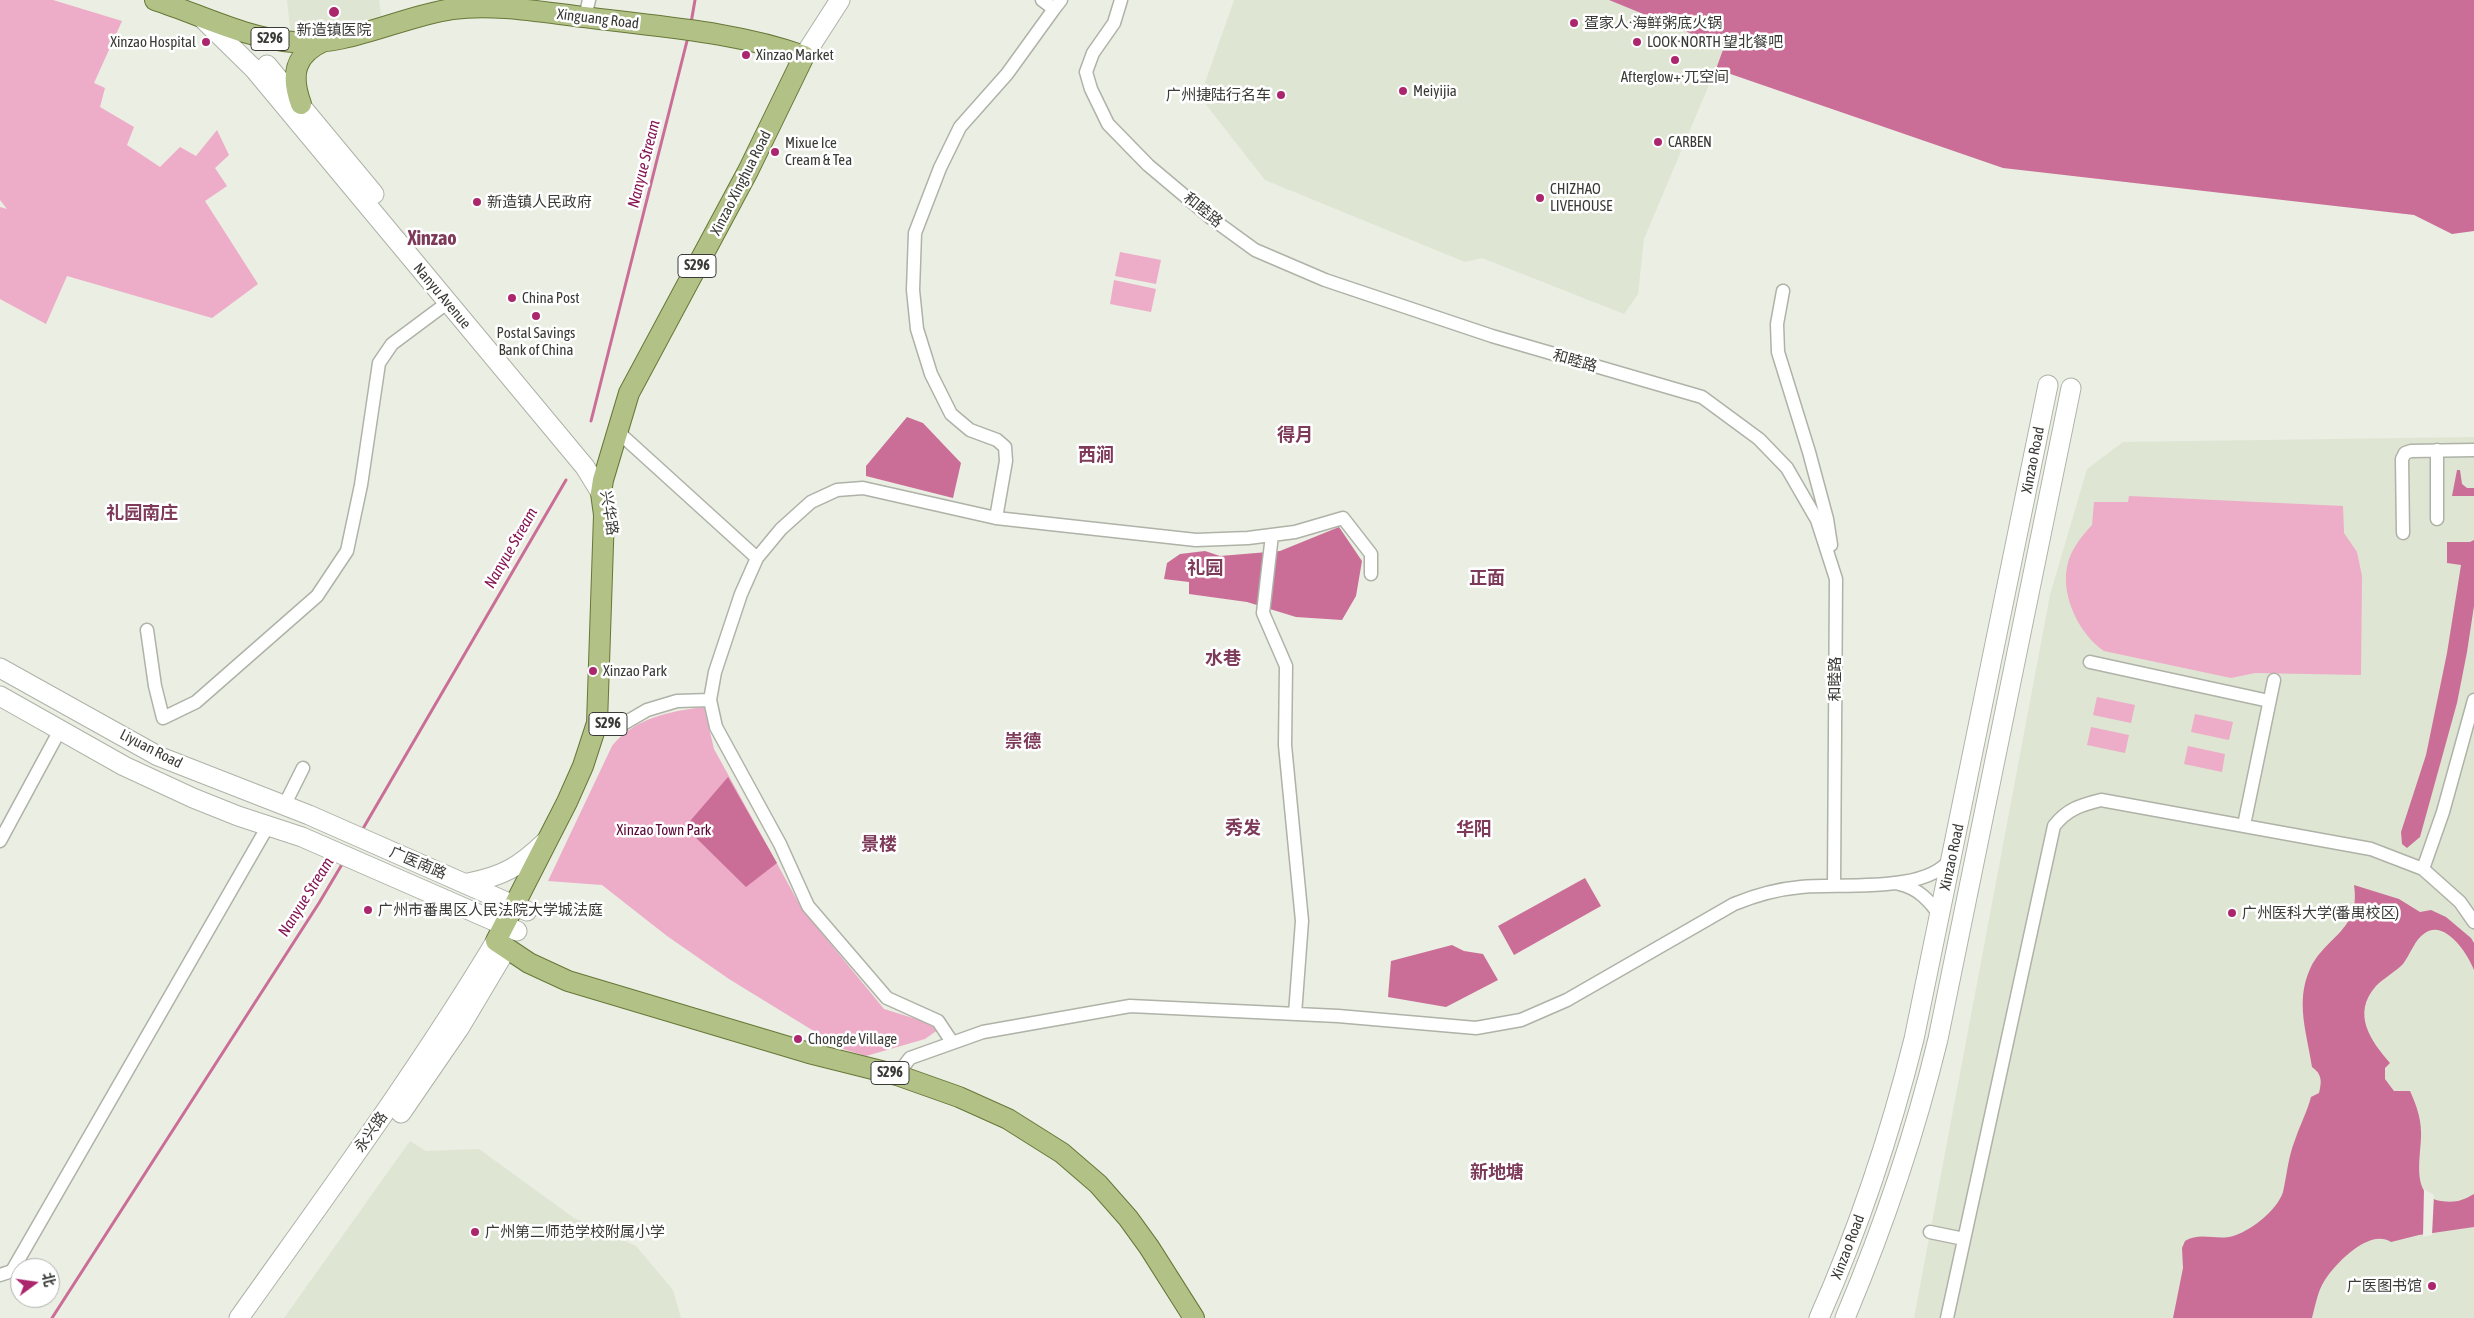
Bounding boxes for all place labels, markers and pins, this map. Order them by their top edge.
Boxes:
marker: 新造镇医院 [327,5,341,19]
place label: 疍家人·海鲜粥底火锅 [1584,14,1722,32]
marker: 疍家人·海鲜粥底火锅 [1568,17,1580,29]
place label: 新造镇医院 [297,21,371,39]
place label: Xinzao Hospital [110,33,196,51]
place label: LOOK·NORTH 望北餐吧 [1647,33,1783,51]
marker: Xinzao Hospital [200,36,212,48]
marker: LOOK·NORTH 望北餐吧 [1631,36,1643,48]
place label: Xinzao Market [756,46,834,64]
marker: Xinzao Market [740,49,752,61]
marker: Afterglow+·兀空间 [1669,54,1681,66]
place label: Afterglow+·兀空间 [1621,68,1729,86]
place label: Meiyijia [1413,82,1457,100]
marker: Meiyijia [1397,85,1409,97]
place label: 广州捷陆行名车 [1166,86,1271,104]
marker: 广州捷陆行名车 [1275,89,1287,101]
place label: CARBEN [1668,133,1712,151]
place label: Mixue Ice Cream & Tea [785,134,852,169]
marker: CARBEN [1652,136,1664,148]
marker: Mixue Ice Cream & Tea [769,146,781,158]
place label: CHIZHAO LIVEHOUSE [1550,180,1612,215]
marker: CHIZHAO LIVEHOUSE [1534,192,1546,204]
place label: 新造镇人民政府 [487,193,592,211]
marker: 新造镇人民政府 [471,196,483,208]
place label: China Post [522,289,580,307]
marker: China Post [506,292,518,304]
marker: Postal Savings Bank of China [530,310,542,322]
place label: Postal Savings Bank of China [497,324,575,359]
place label: Xinzao Park [603,662,667,680]
marker: Xinzao Park [587,665,599,677]
place label: 广州市番禺区人民法院大学城法庭 [378,901,603,919]
marker: 广州市番禺区人民法院大学城法庭 [362,904,374,916]
place label: 广州医科大学(番禺校区) [2242,904,2399,922]
marker: 广州医科大学(番禺校区) [2226,907,2238,919]
place label: Chongde Village [808,1030,897,1048]
marker: Chongde Village [792,1033,804,1045]
place label: 广州第二师范学校附属小学 [485,1223,665,1241]
marker: 广州第二师范学校附属小学 [469,1226,481,1238]
place label: 广医图书馆 [2347,1277,2422,1295]
marker: 广医图书馆 [2426,1280,2438,1292]

